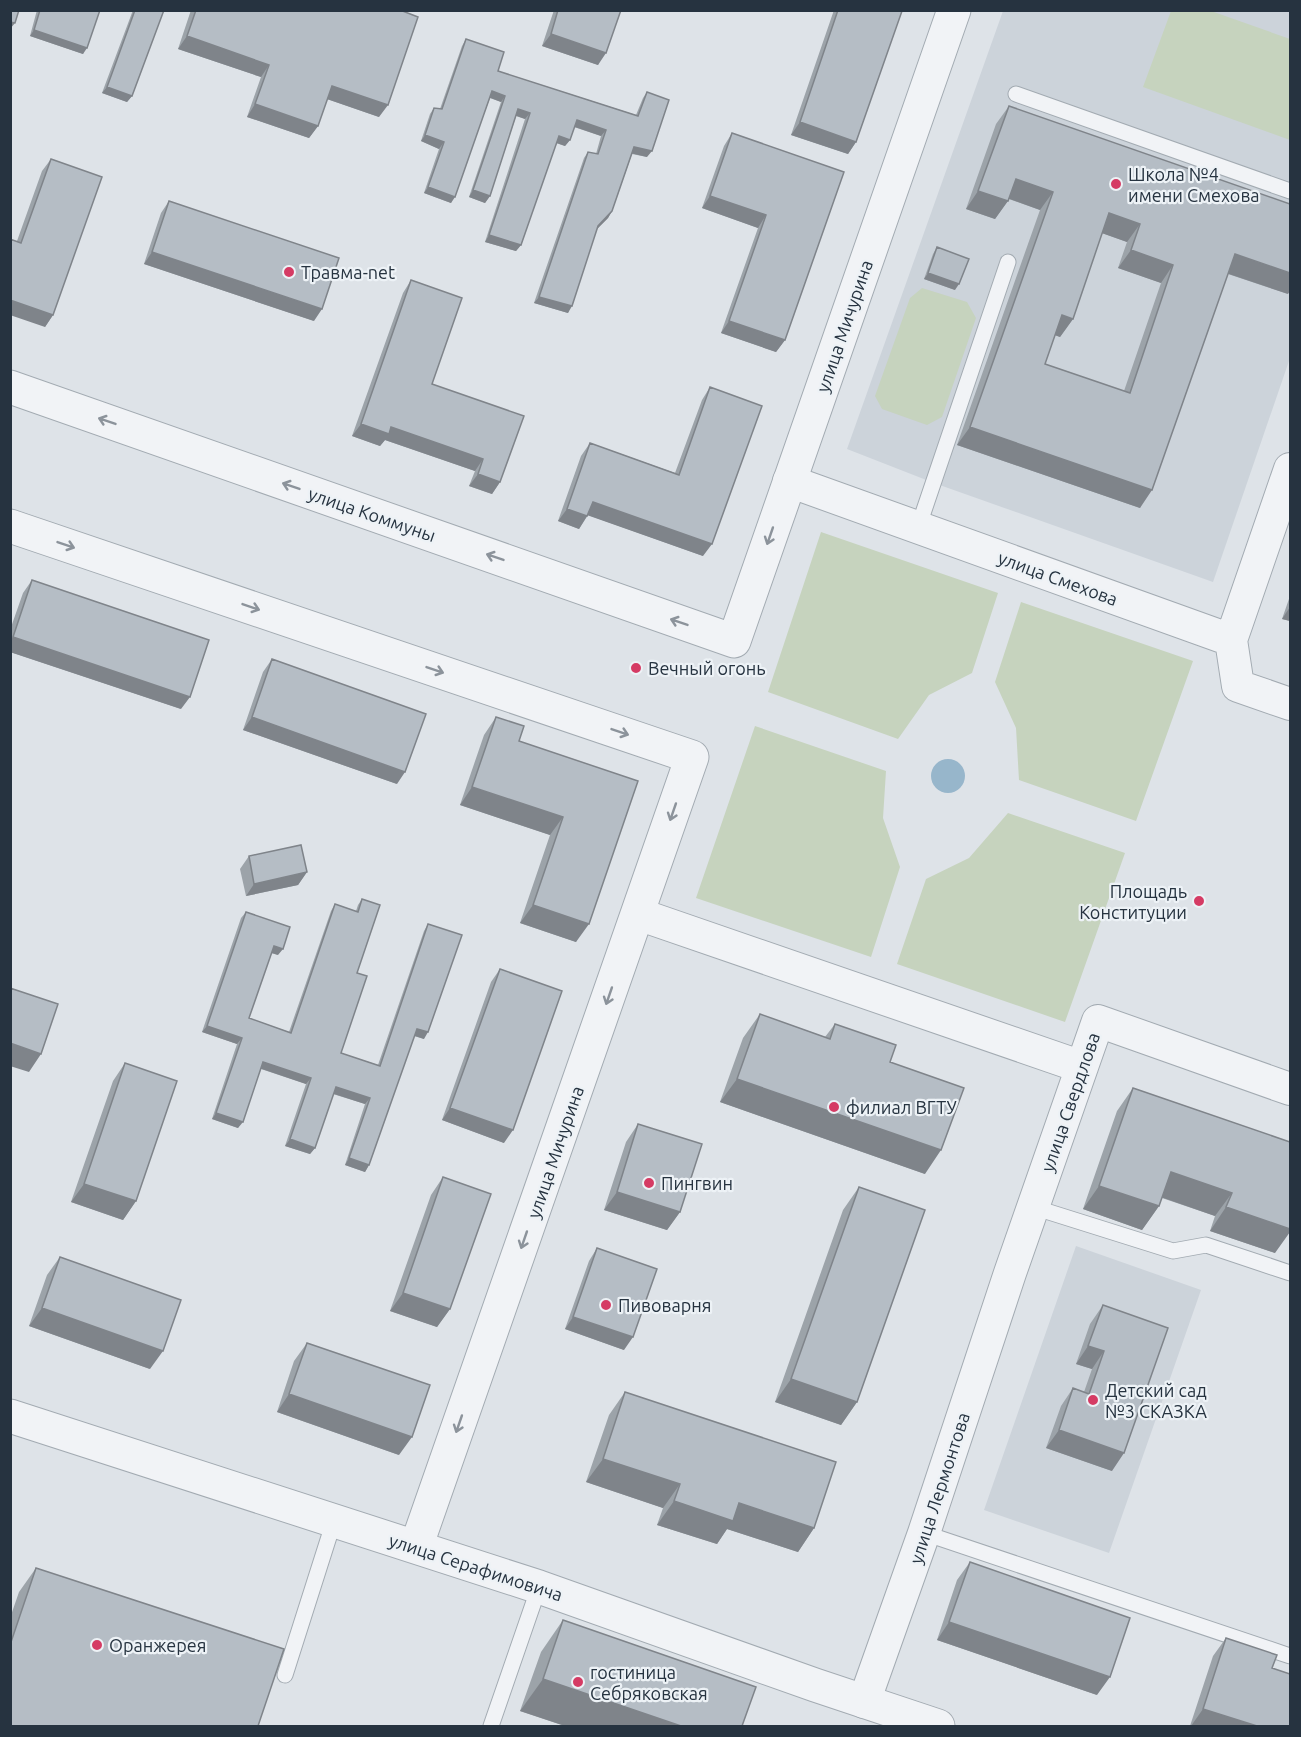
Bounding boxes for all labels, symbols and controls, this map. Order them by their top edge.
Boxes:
place label: Школа №4 имени Смехова [1128,164,1260,205]
marker: Школа №4 имени Смехова [1109,177,1123,191]
street label: улица Мичурина [812,257,876,395]
place label: Травма-net [301,262,395,282]
marker: Травма-net [282,265,296,279]
one-way arrow [98,415,117,426]
one-way arrow [282,479,301,490]
street label: улица Коммуны [306,483,438,545]
one-way arrow [764,527,775,546]
one-way arrow [56,540,75,551]
street label: улица Смехова [995,547,1121,609]
one-way arrow [486,551,505,562]
one-way arrow [241,602,260,613]
one-way arrow [670,615,689,626]
place label: Вечный огонь [648,658,766,678]
marker: Вечный огонь [629,661,643,675]
one-way arrow [425,665,444,676]
one-way arrow [610,728,629,739]
one-way arrow [667,802,678,821]
place label: Площадь Конституции [1079,881,1187,922]
marker: Площадь Конституции [1192,894,1206,908]
one-way arrow [603,986,614,1005]
street label: улица Свердлова [1037,1030,1103,1174]
street label: улица Мичурина [523,1083,587,1221]
place label: филиал ВГТУ [846,1097,957,1117]
marker: филиал ВГТУ [827,1100,841,1114]
place label: Пингвин [661,1173,733,1193]
marker: Пингвин [642,1176,656,1190]
one-way arrow [517,1230,528,1249]
place label: Пивоварня [618,1295,711,1315]
marker: Пивоварня [599,1298,613,1312]
place label: Детский сад №3 СКАЗКА [1105,1380,1207,1421]
marker: Детский сад №3 СКАЗКА [1086,1393,1100,1407]
street label: улица Лермонтова [905,1410,973,1566]
one-way arrow [453,1414,464,1432]
street label: улица Серафимовича [387,1529,565,1605]
place label: Оранжерея [109,1635,206,1655]
marker: Оранжерея [90,1638,104,1652]
place label: гостиница Себряковская [590,1662,708,1703]
marker: гостиница Себряковская [571,1675,585,1689]

